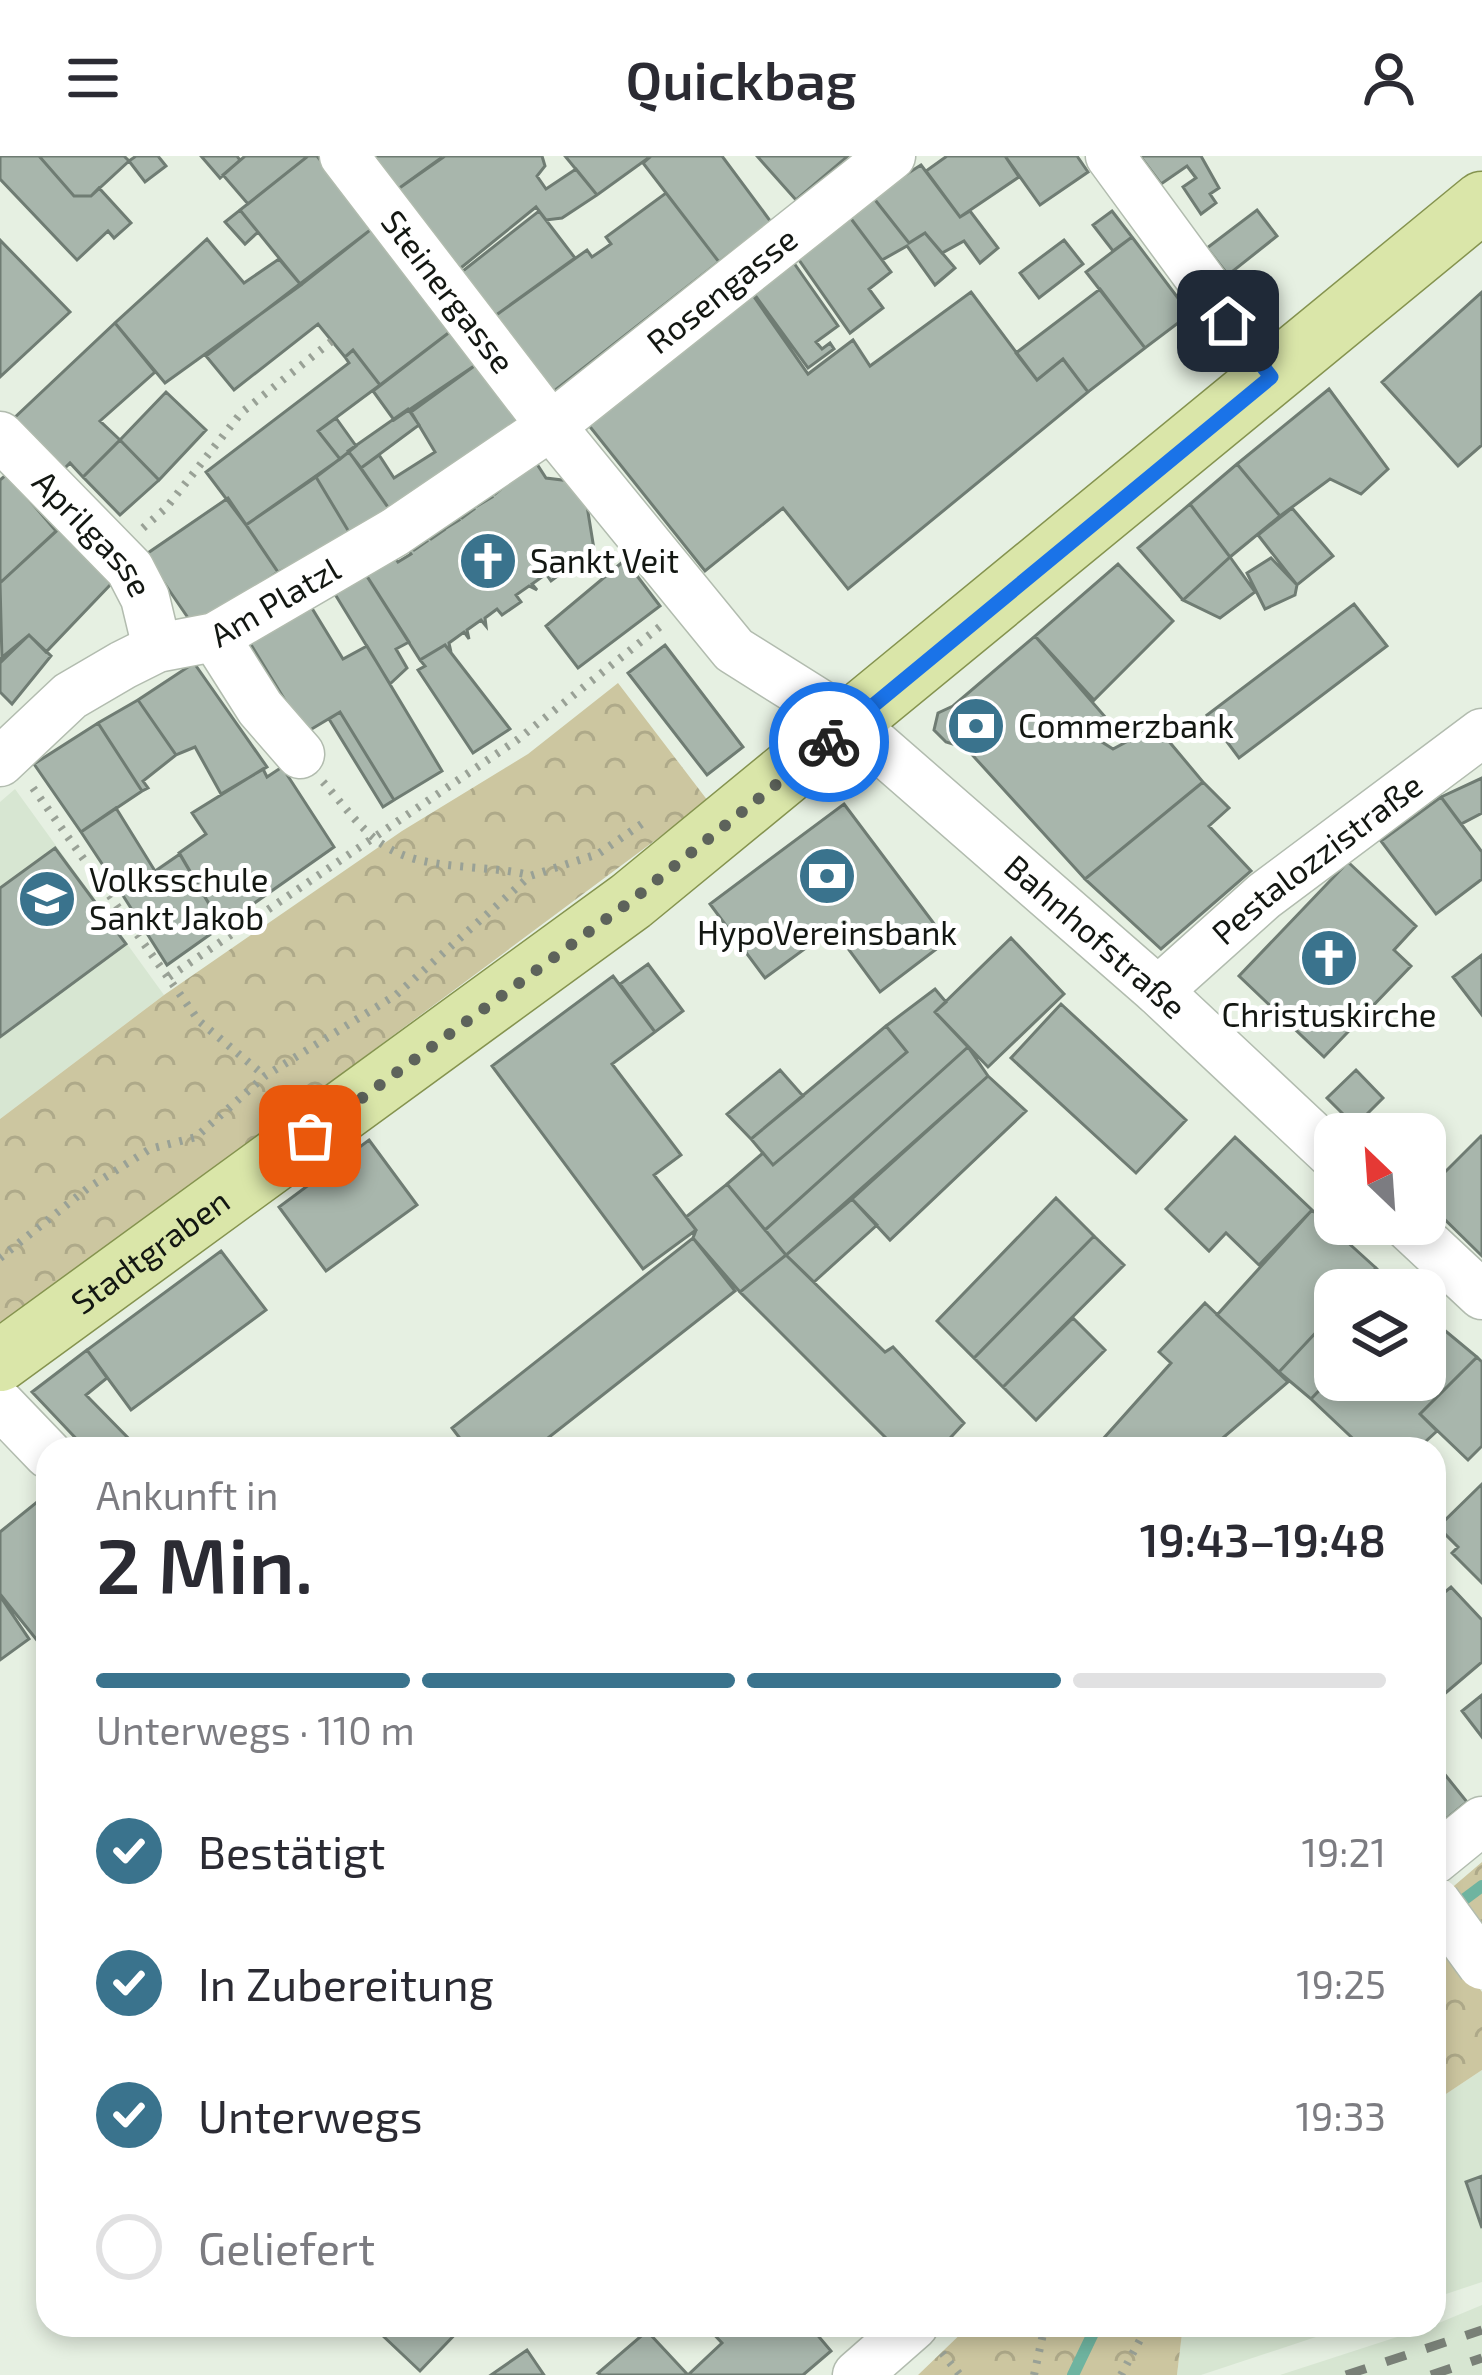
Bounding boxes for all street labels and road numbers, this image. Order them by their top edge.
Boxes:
street label: Steinergasse [374,202,524,380]
street label: Rosengasse [638,218,804,361]
street label: Aprilgasse [25,461,162,603]
street label: Am Platzl [202,548,347,655]
street label: Pestalozzistraße [1203,764,1430,952]
street label: Bahnhofstraße [997,846,1195,1026]
street label: Stadtgraben [63,1180,237,1322]

